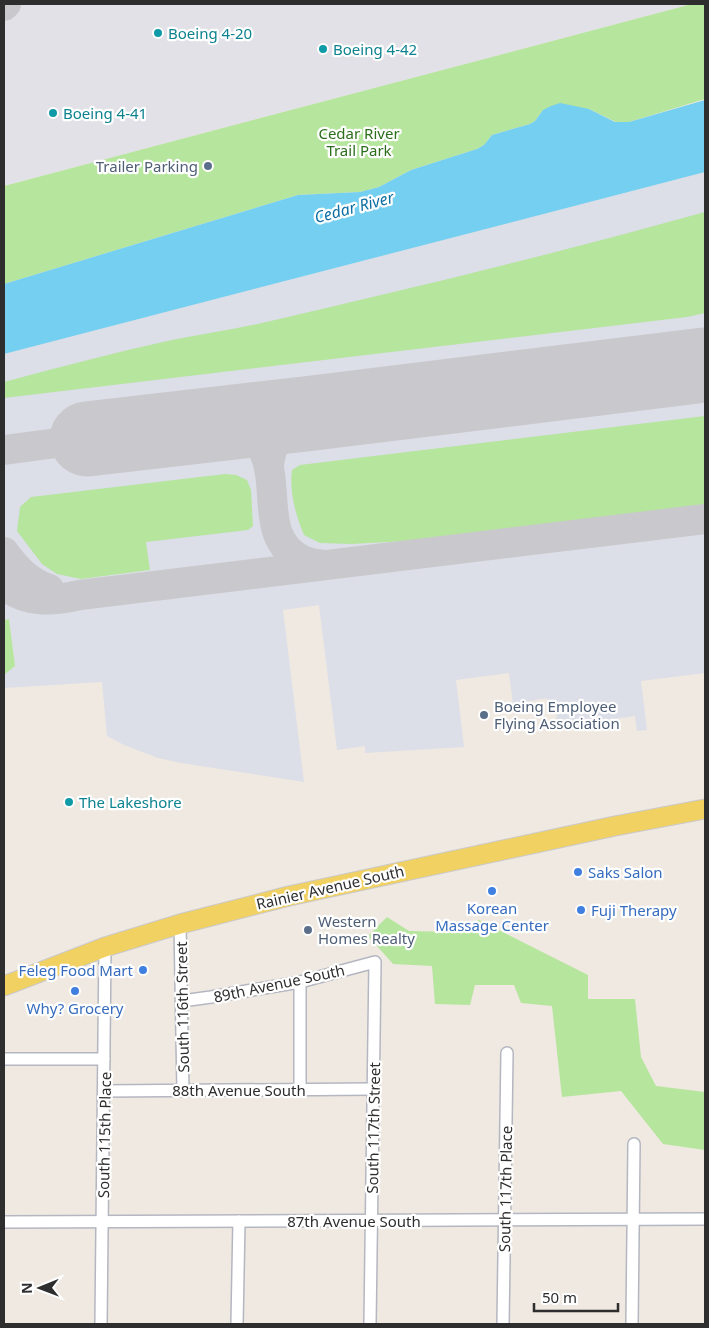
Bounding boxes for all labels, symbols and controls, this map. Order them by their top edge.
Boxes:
place label: Boeing 4-20 [168,23,252,43]
marker: Boeing 4-20 [152,27,164,39]
place label: Boeing 4-42 [333,39,417,59]
marker: Boeing 4-42 [317,43,329,55]
place label: Boeing 4-41 [63,103,147,123]
marker: Boeing 4-41 [47,107,59,119]
park label: Cedar River Trail Park [318,123,400,160]
place label: Trailer Parking [96,156,198,176]
marker: Trailer Parking [202,160,214,172]
water label: Cedar River [312,186,397,228]
place label: Boeing Employee Flying Association [494,696,620,733]
marker: Boeing Employee Flying Association [478,709,490,721]
place label: The Lakeshore [79,792,182,812]
marker: The Lakeshore [63,796,75,808]
street label: Rainier Avenue South [254,860,406,914]
place label: Saks Salon [588,862,663,882]
marker: Saks Salon [572,866,584,878]
marker: Korean Massage Center [486,885,498,897]
place label: Korean Massage Center [435,898,549,935]
place label: Fuji Therapy [591,900,677,920]
marker: Fuji Therapy [575,904,587,916]
place label: Western Homes Realty [318,911,415,948]
marker: Western Homes Realty [302,924,314,936]
street label: South 116th Street [171,941,193,1073]
street label: 89th Avenue South [212,959,346,1007]
place label: Feleg Food Mart [19,960,134,980]
marker: Feleg Food Mart [137,964,149,976]
marker: Why? Grocery [69,985,81,997]
place label: Why? Grocery [27,998,124,1018]
street label: South 117th Street [362,1062,384,1194]
street label: South 115th Place [93,1072,115,1198]
street label: 88th Avenue South [172,1080,306,1100]
street label: South 117th Place [494,1126,516,1252]
street label: 87th Avenue South [287,1211,421,1231]
north arrow [15,1263,65,1313]
scale bar [534,1280,618,1312]
text: N [17,1282,36,1294]
text: 50 m [542,1287,577,1307]

